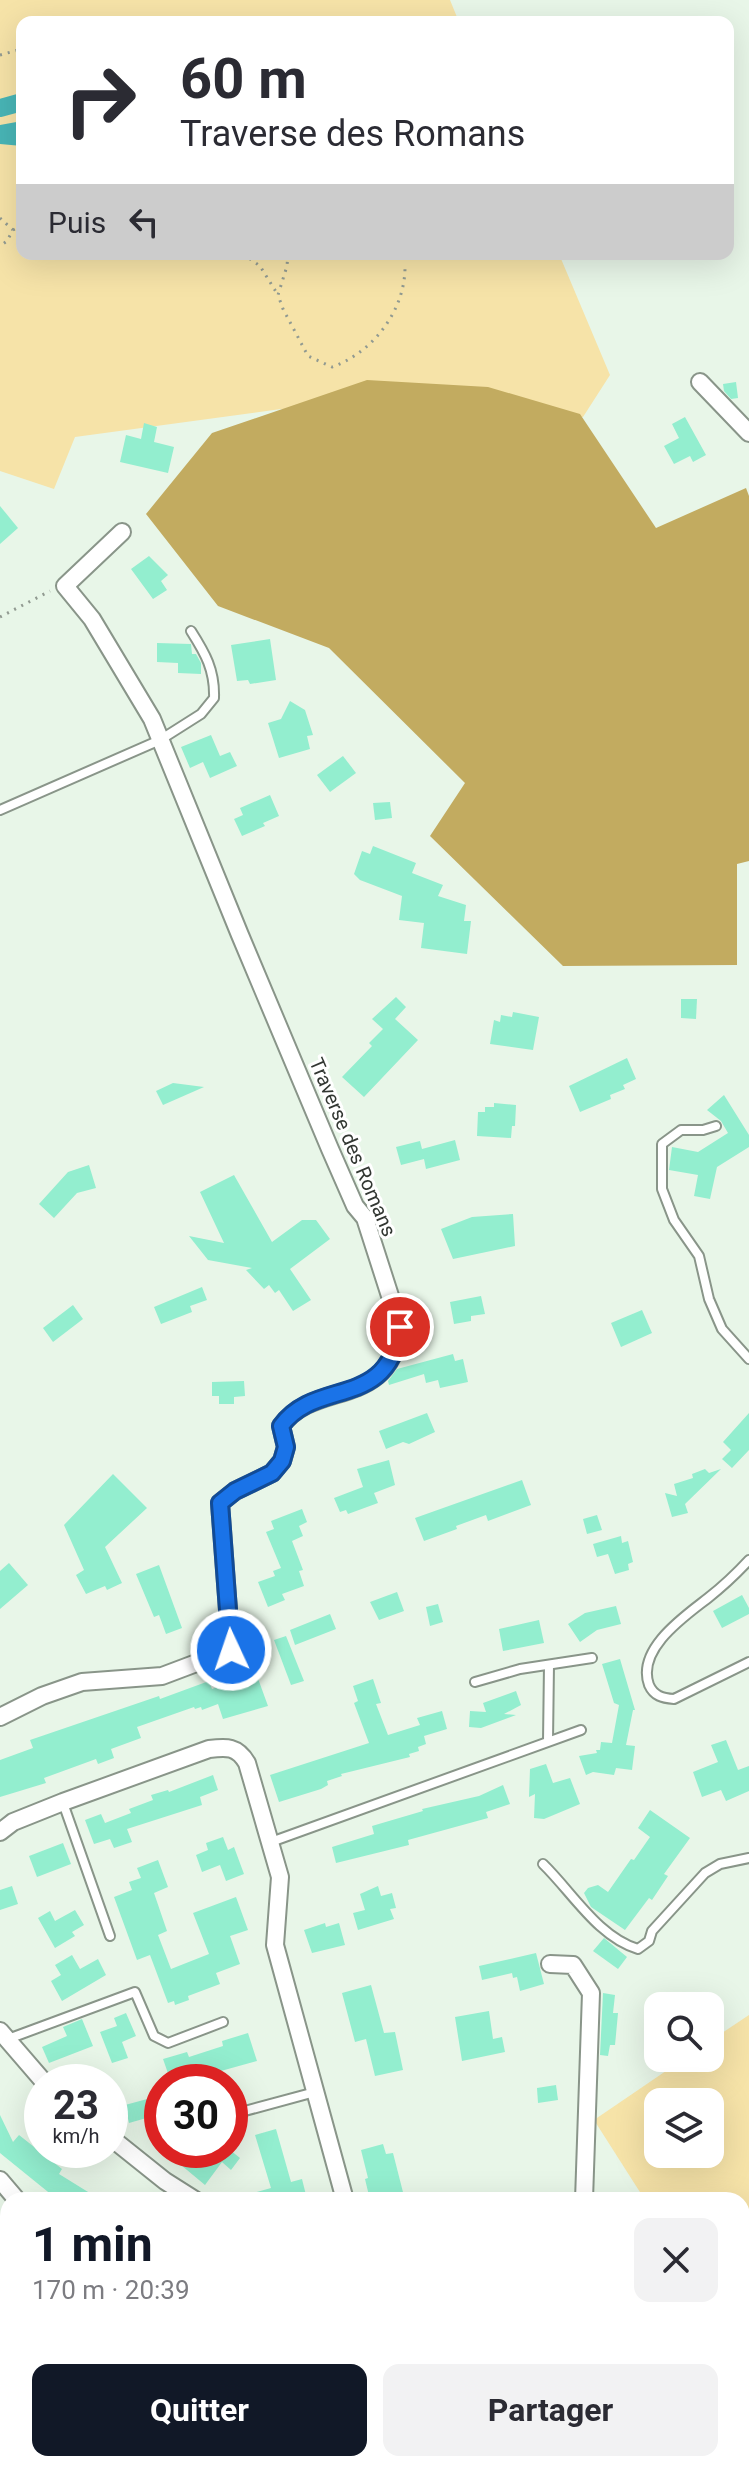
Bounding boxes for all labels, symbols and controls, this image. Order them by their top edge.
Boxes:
text: 60 m [180,46,307,112]
icon: right [48,48,152,152]
text: Traverse des Romans [180,113,525,155]
icon: left [122,200,166,244]
text: Puis [48,205,106,240]
street label: Traverse des Romans [304,1054,402,1240]
pin [366,1293,434,1361]
icon: arrive [378,1305,422,1349]
position arrow [189,1608,273,1692]
map controls [644,1992,724,2168]
button: search [644,1992,724,2072]
speed limit sign: 30 [144,2064,248,2168]
text: 23 [53,2082,99,2129]
button: layers [644,2088,724,2168]
text: km/h [53,2124,99,2148]
text: 1 min [32,2216,153,2273]
button: close [634,2218,718,2302]
text: 170 m · 20:39 [32,2275,190,2305]
button: Quitter [32,2364,367,2456]
button: Partager [383,2364,718,2456]

